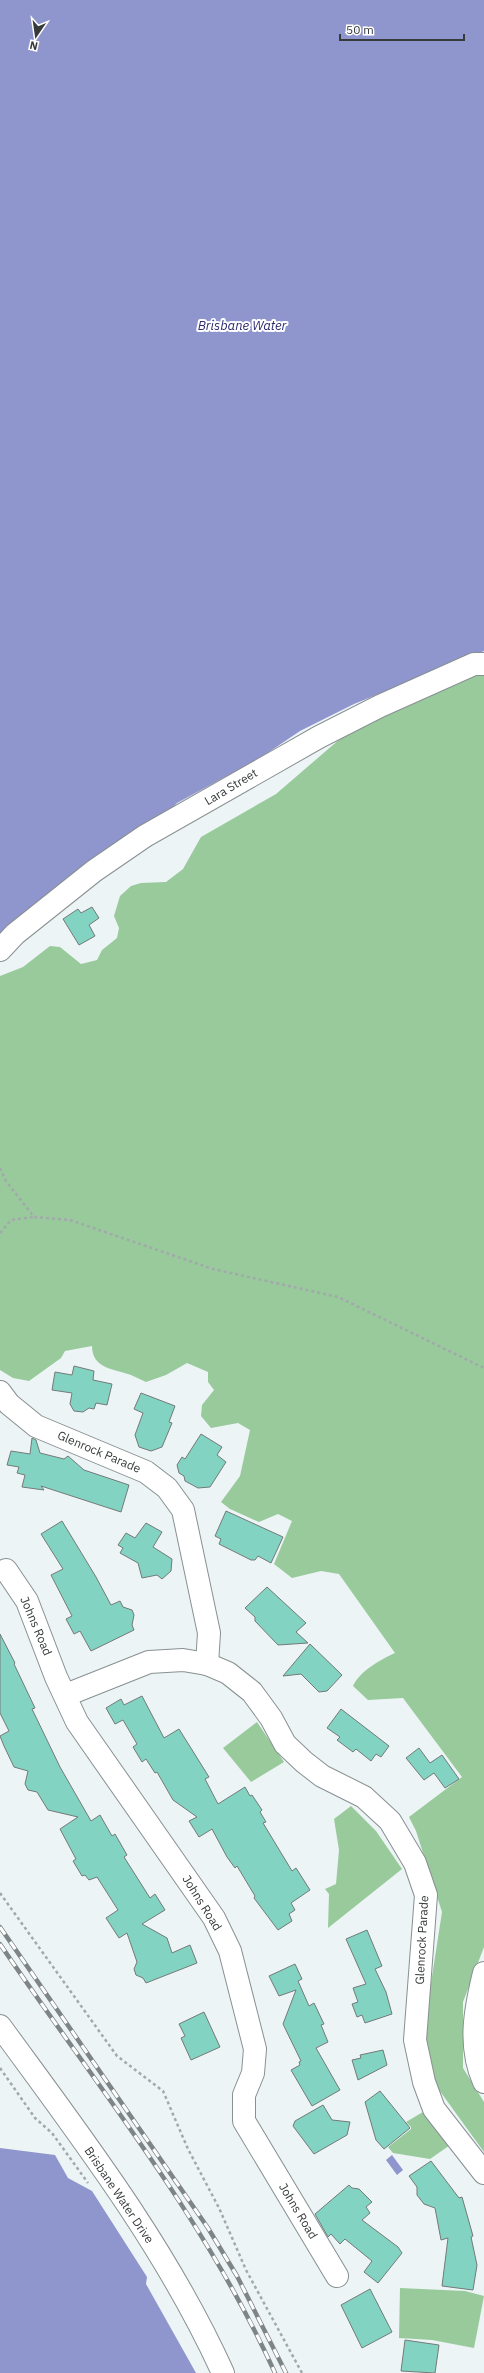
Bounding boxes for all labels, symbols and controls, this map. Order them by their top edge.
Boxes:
north arrow [16,16,56,56]
scale bar [340,16,464,42]
text: 50 m [346,22,374,37]
text: N [28,38,39,53]
water label: Brisbane Water [198,317,288,334]
street label: Lara Street [202,765,260,808]
street label: Glenrock Parade [55,1427,144,1476]
street label: Johns Road [17,1594,56,1658]
street label: Johns Road [179,1872,225,1933]
street label: Glenrock Parade [412,1895,431,1985]
street label: Brisbane Water Drive [81,2143,158,2246]
street label: Johns Road [276,2180,321,2241]

